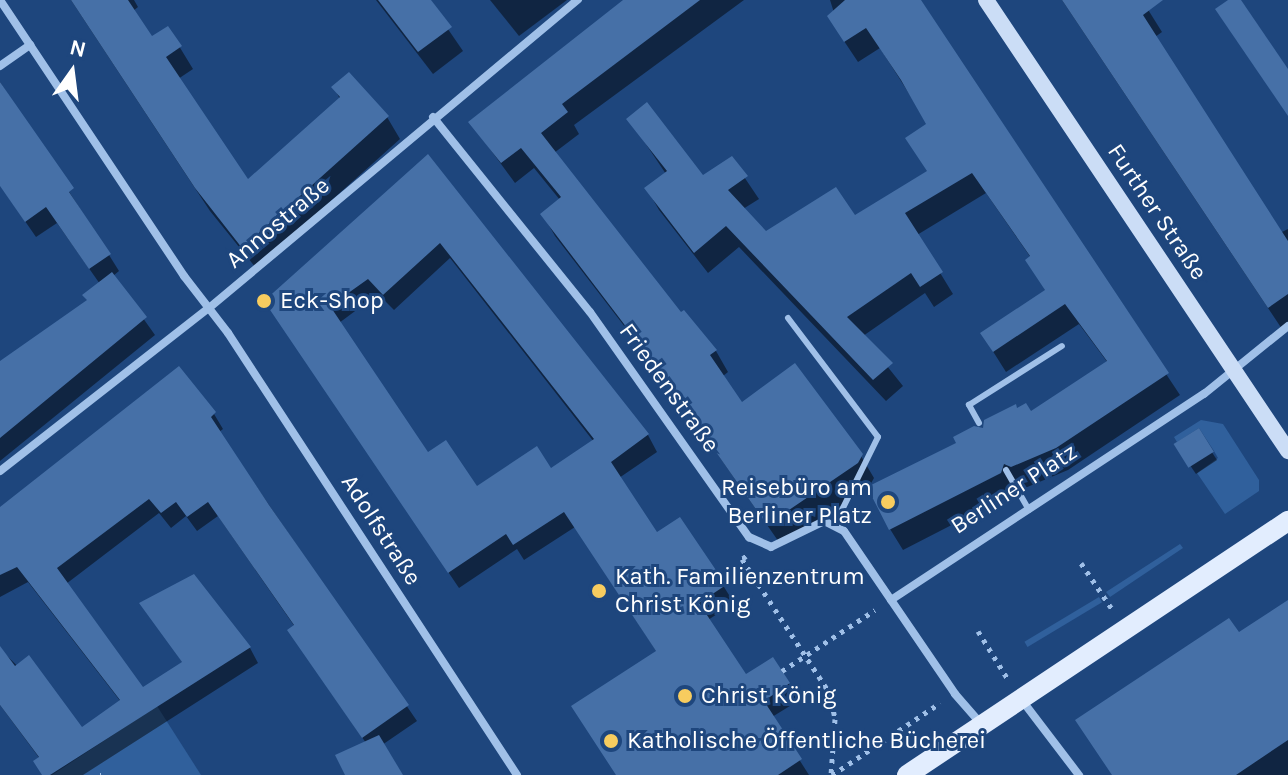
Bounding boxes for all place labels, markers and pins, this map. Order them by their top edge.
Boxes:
place label: Eck-Shop [280,287,384,315]
marker: Eck-Shop [255,292,273,310]
place label: Reisebüro am Berliner Platz [721,474,872,530]
marker: Reisebüro am Berliner Platz [879,493,897,511]
place label: Kath. Familienzentrum Christ König [615,563,865,619]
marker: Kath. Familienzentrum Christ König [590,582,608,600]
place label: Christ König [701,682,836,710]
marker: Christ König [676,687,694,705]
place label: Katholische Öffentliche Bücherei [627,727,986,755]
marker: Katholische Öffentliche Bücherei [602,732,620,750]

